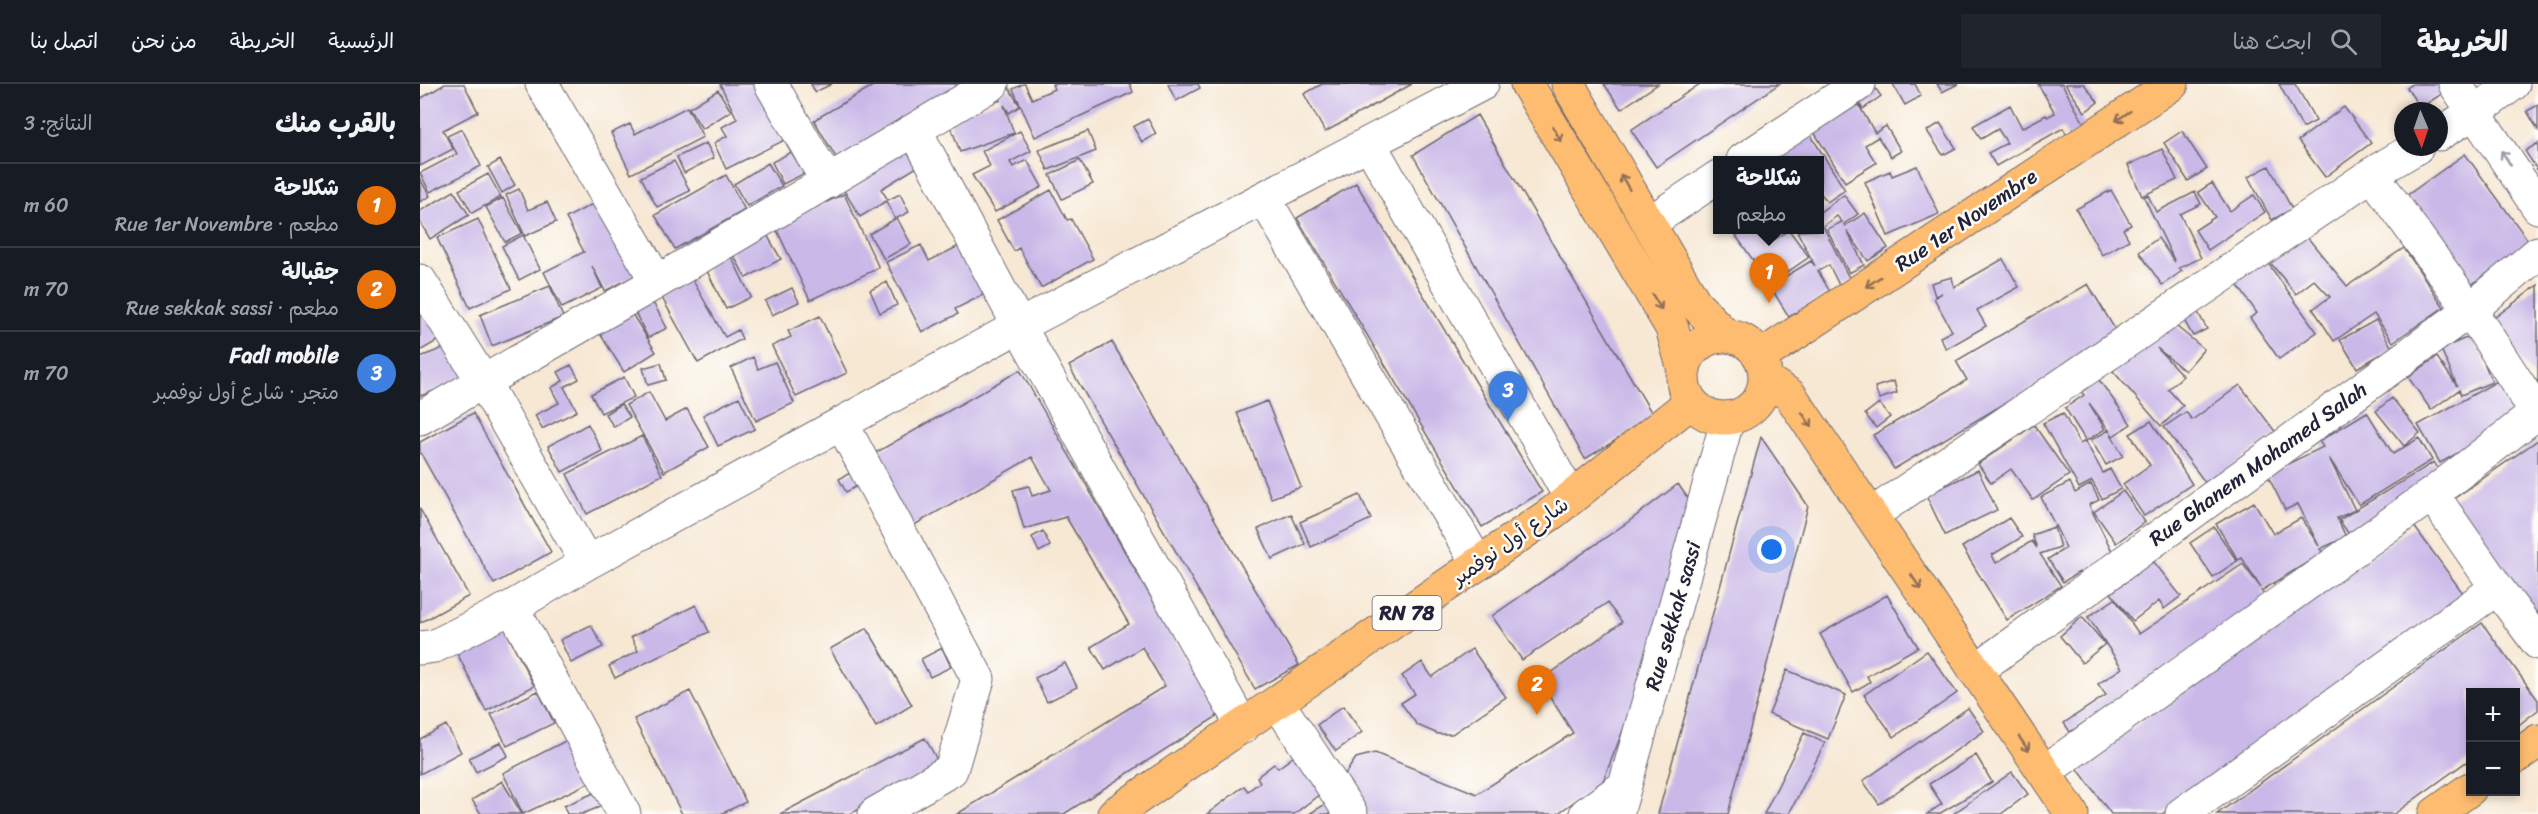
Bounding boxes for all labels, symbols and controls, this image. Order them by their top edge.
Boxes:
search box [1961,14,2381,68]
text: الخريطة [2417,17,2508,66]
text: اتصل بنا [30,22,98,60]
text: من نحن [131,22,197,60]
text: الخريطة [230,22,295,60]
text: الرئيسية [328,22,394,60]
text: ابحث هنا [2233,22,2312,61]
icon: search [2327,25,2360,58]
text: بالقرب منك [275,100,396,146]
north arrow [2394,102,2448,156]
text: النتائج: 3 [24,106,92,141]
one-way arrow [2115,111,2132,123]
one-way arrow [1552,125,1564,142]
one-way arrow [2500,150,2512,167]
popup [1713,156,1824,234]
text: شكلاحة [1736,158,1801,197]
street label: Rue 1er Novembre [1887,158,2045,282]
text: شكلاحة [274,168,339,207]
one-way arrow [1619,174,1631,191]
text: 60 m [24,188,69,223]
text: 1 [372,188,381,223]
text: مطعم [1736,197,1787,232]
text: مطعم · Rue 1er Novembre [115,207,339,242]
text: جقبالة [281,252,339,291]
pin: 1 [1750,254,1788,303]
text: 70 m [24,272,69,307]
text: 2 [371,272,382,307]
one-way arrow [1865,276,1882,288]
text: مطعم · Rue sekkak sassi [126,291,339,326]
one-way arrow [1651,293,1663,310]
text: Fadi mobile [229,336,339,375]
text: 70 m [24,356,69,391]
text: 3 [371,356,382,391]
street label: Rue Ghanem Mohamed Salah [2141,371,2375,557]
pin: 3 [1488,372,1528,421]
text: متجر · شارع أول نوفمبر [154,375,339,410]
one-way arrow [1801,411,1813,428]
street label: شارع أول نوفمبر [1441,486,1577,597]
your location [1757,535,1786,564]
street label: Rue sekkak sassi [1634,536,1713,695]
one-way arrow [1909,573,1922,590]
road number: RN 78 [1372,596,1442,630]
pin: 2 [1518,666,1556,715]
map controls [2466,688,2520,796]
button: + [2466,688,2520,742]
one-way arrow [2018,735,2031,752]
button: − [2466,742,2520,796]

